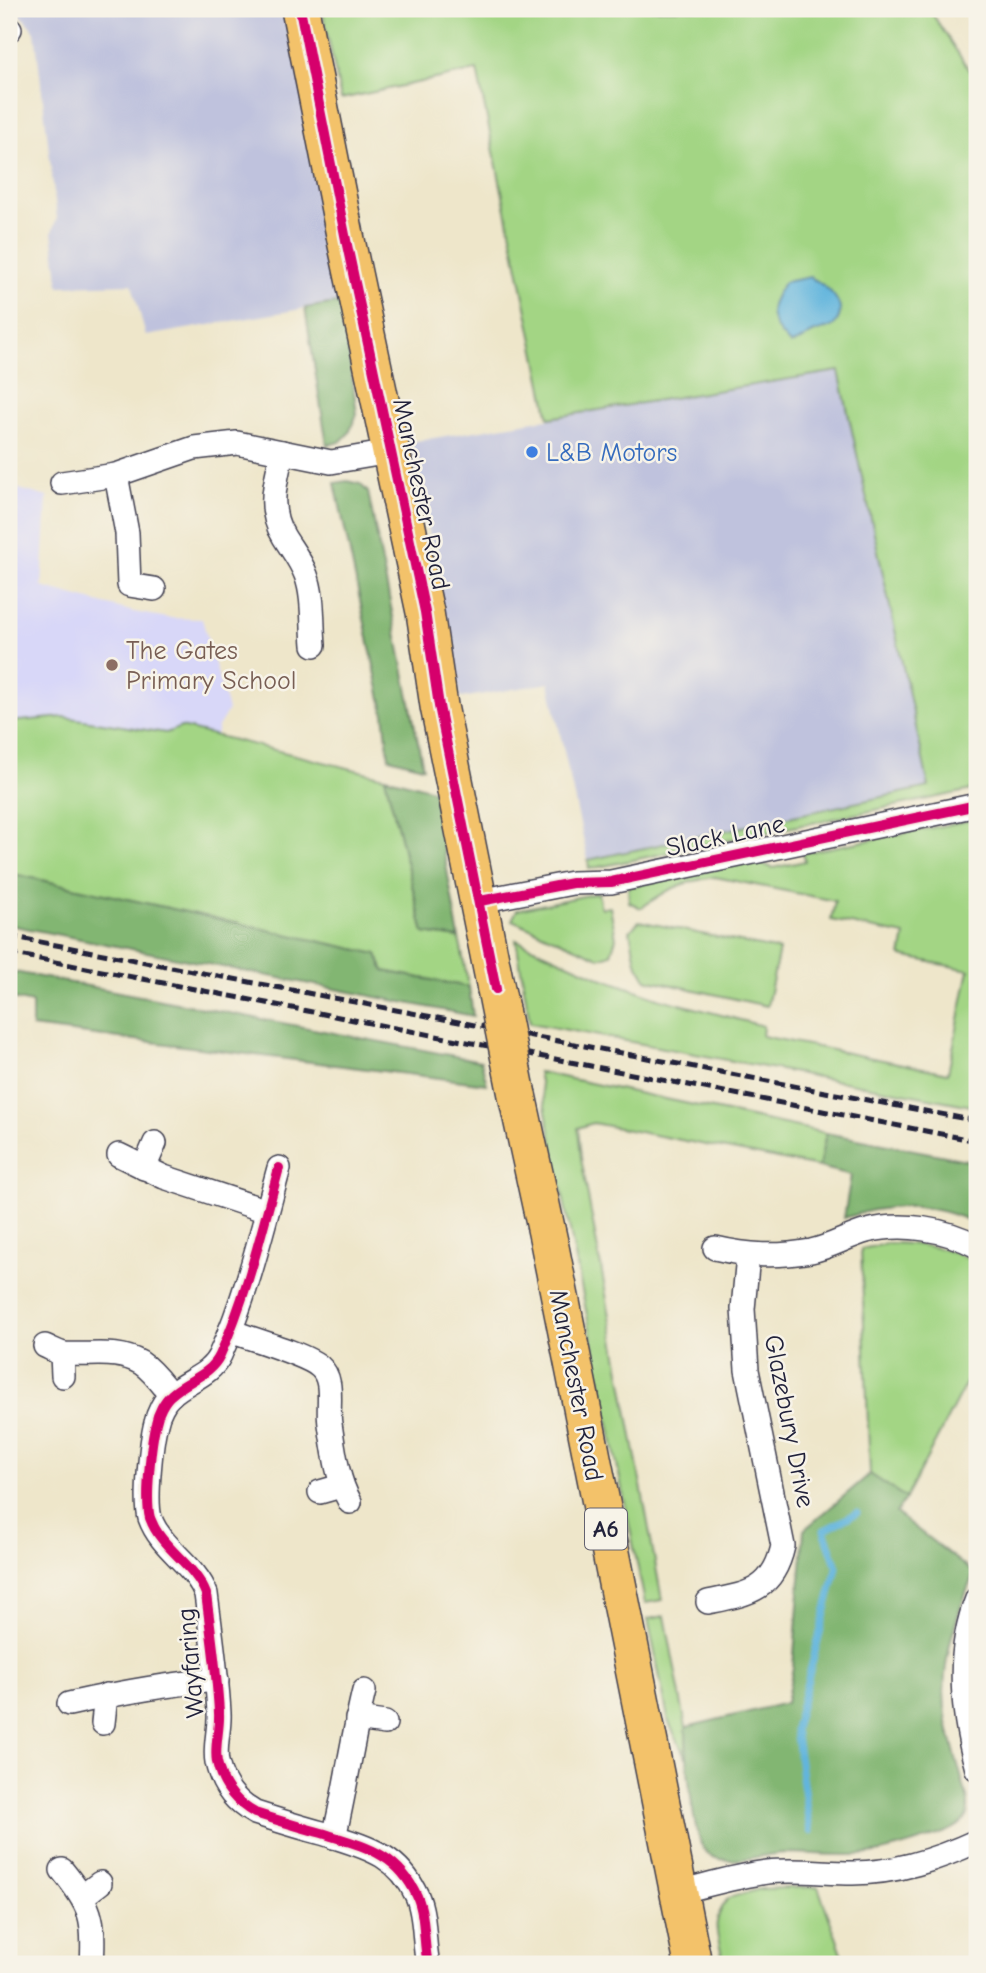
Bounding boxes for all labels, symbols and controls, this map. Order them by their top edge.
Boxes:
street label: Manchester Road [386,396,456,593]
place label: L&B Motors [546,438,677,468]
marker: L&B Motors [524,444,540,460]
place label: The Gates Primary School [126,636,296,696]
marker: The Gates Primary School [104,657,120,673]
street label: Slack Lane [663,809,787,863]
street label: Manchester Road [543,1287,609,1484]
street label: Glazebury Drive [758,1332,820,1510]
road number: A6 [585,1508,627,1549]
street label: Wayfaring [171,1607,211,1719]

